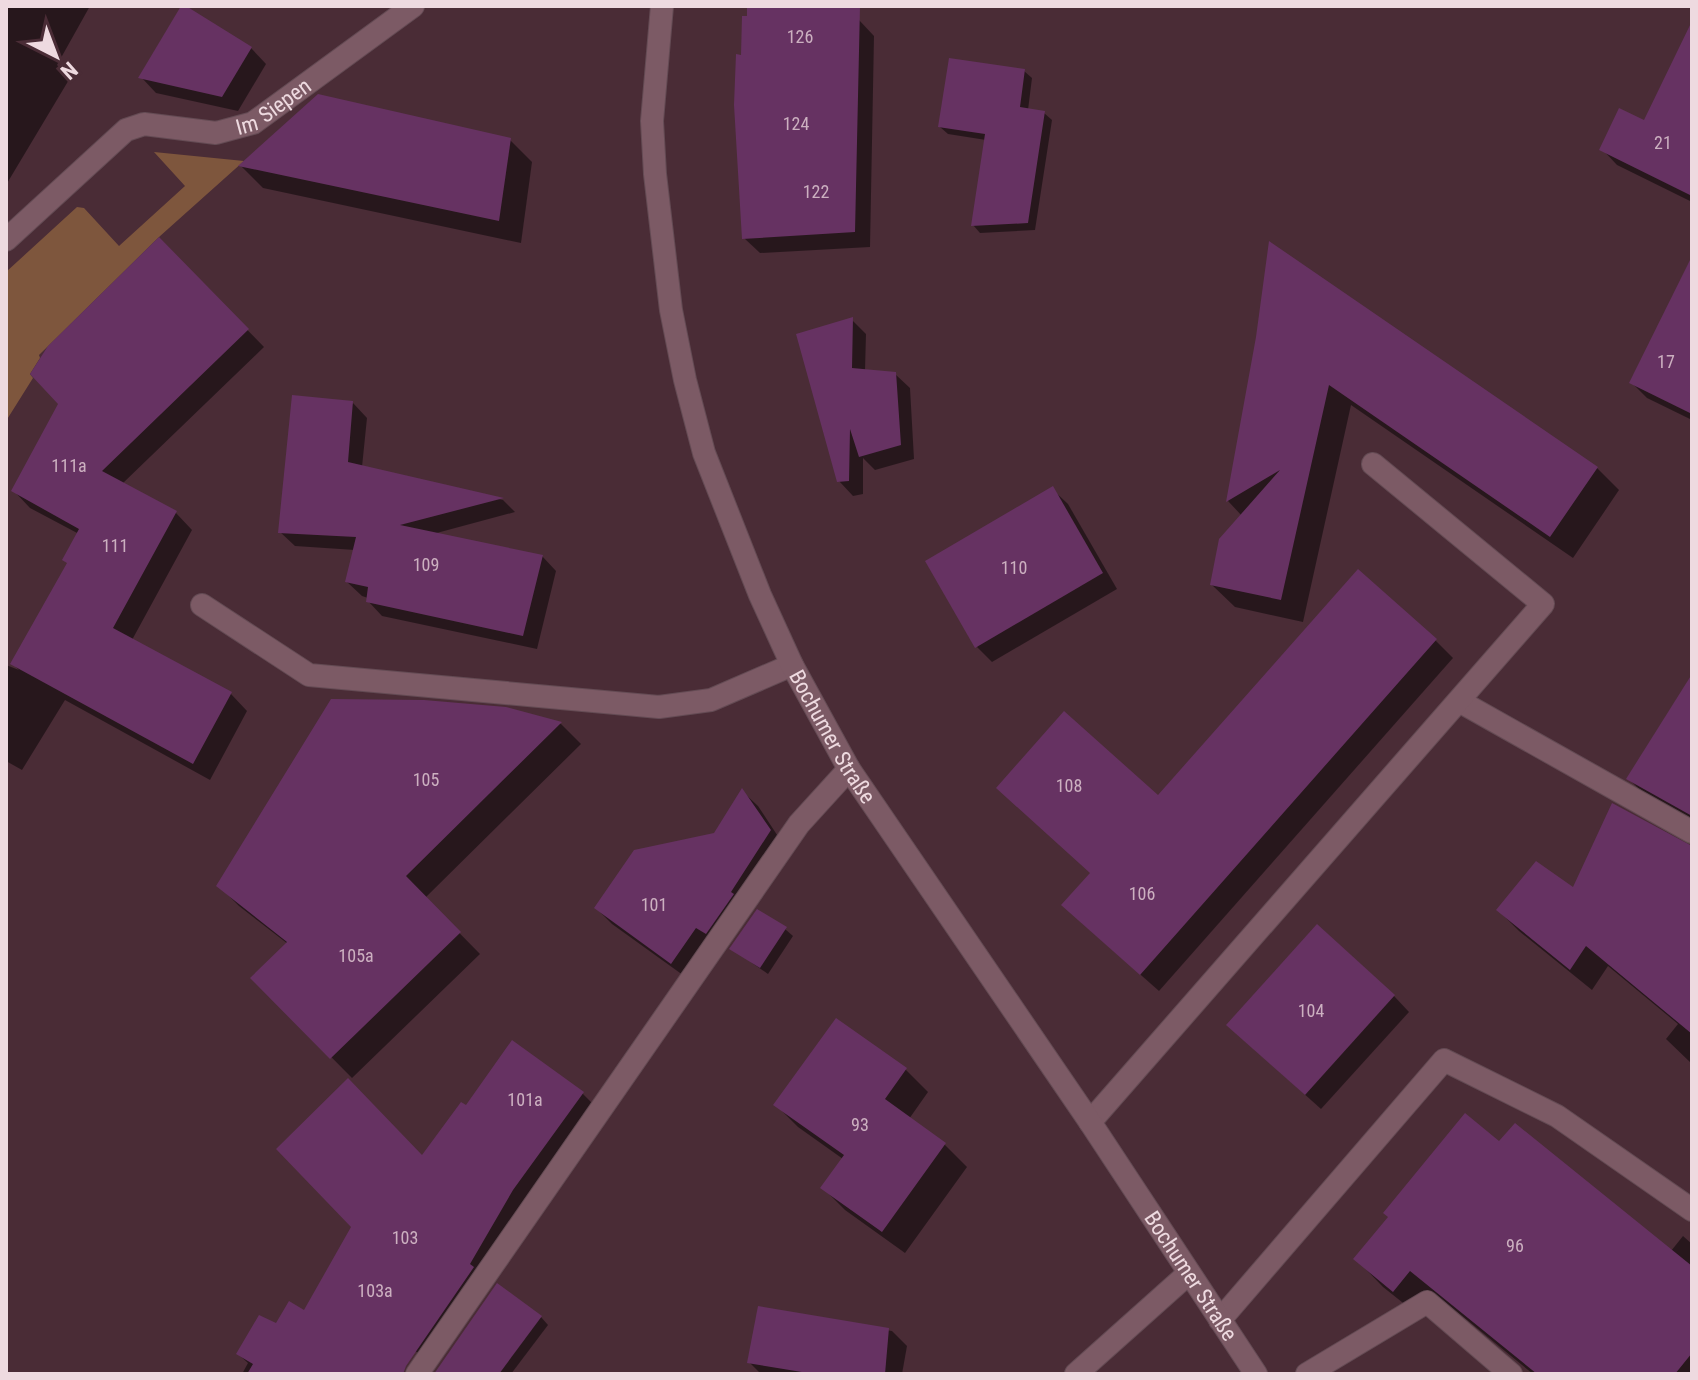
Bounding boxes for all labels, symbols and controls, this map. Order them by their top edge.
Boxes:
north arrow [16,16,96,96]
house number: 126 [787,26,813,47]
text: N [56,57,82,84]
street label: Im Siepen [233,73,315,140]
house number: 124 [783,113,809,134]
house number: 21 [1654,132,1672,153]
house number: 122 [803,181,829,202]
house number: 17 [1657,351,1675,372]
house number: 111a [51,455,87,476]
house number: 111 [102,535,128,556]
house number: 109 [413,554,439,575]
house number: 110 [1001,557,1027,578]
street label: Bochumer Straße [785,665,881,808]
house number: 105 [413,769,439,790]
house number: 108 [1056,775,1082,796]
house number: 106 [1129,883,1155,904]
house number: 101 [641,894,667,915]
house number: 105a [338,945,374,966]
house number: 104 [1298,1000,1324,1021]
house number: 101a [507,1089,543,1110]
house number: 93 [851,1114,869,1135]
street label: Bochumer Straße [1140,1206,1243,1345]
house number: 103 [392,1227,418,1248]
house number: 96 [1506,1235,1524,1256]
house number: 103a [357,1280,393,1301]

